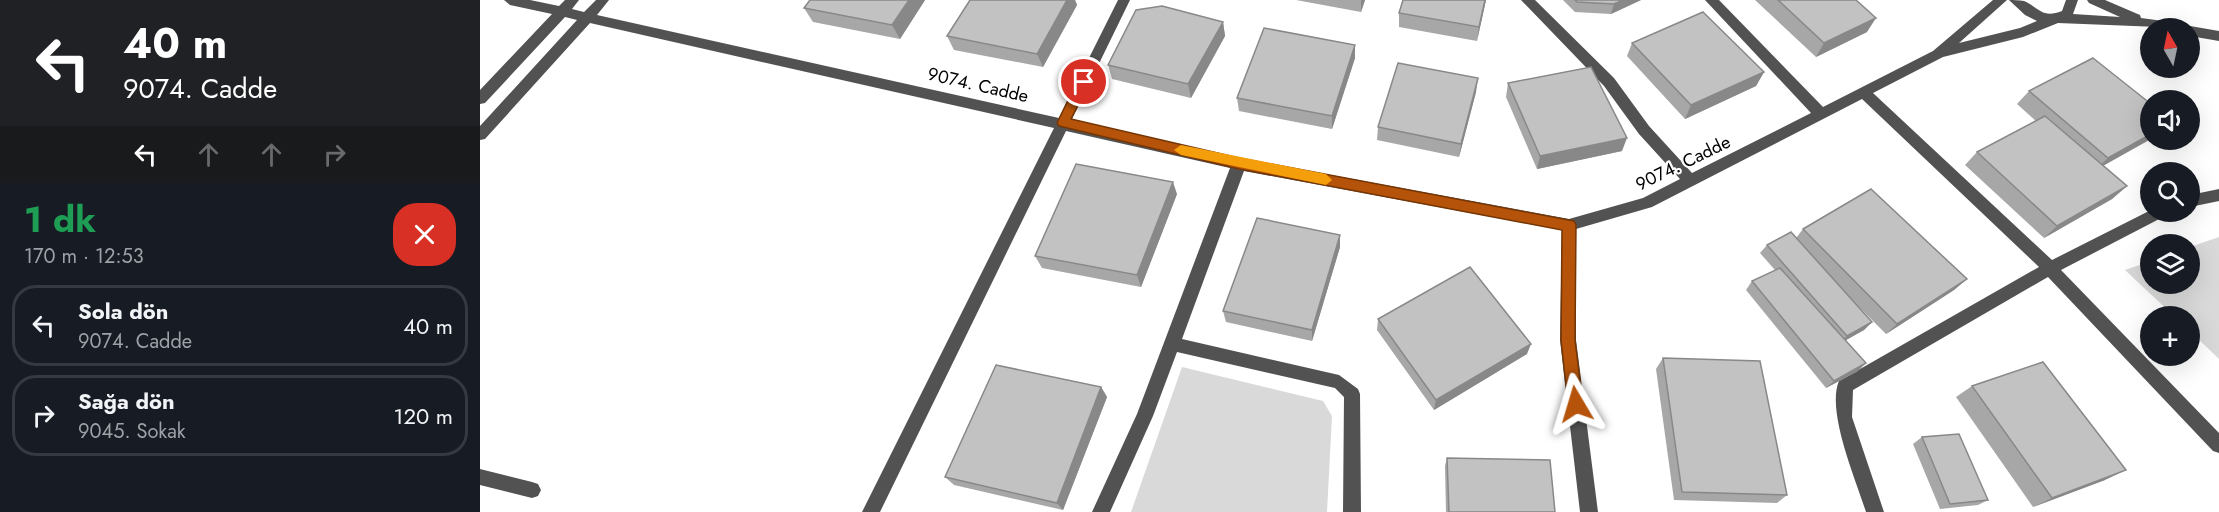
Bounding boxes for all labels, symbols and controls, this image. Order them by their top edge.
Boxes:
text: 40 m [123,13,227,74]
north arrow [2140,18,2200,78]
map controls [2140,18,2200,366]
icon: left [24,24,102,102]
pin [1058,56,1109,107]
street label: 9074. Cadde [925,61,1031,109]
icon: arrive [1067,65,1100,98]
text: 9074. Cadde [123,69,277,108]
button: sound [2140,90,2200,150]
street label: 9074. Cadde [1631,129,1735,197]
icon: left [129,138,162,171]
icon: ahead [192,138,225,171]
icon: ahead [255,138,288,171]
icon: right [318,138,351,171]
button: search [2140,162,2200,222]
text: 1 dk [24,193,96,245]
button: close [393,203,456,266]
button: layers [2140,234,2200,294]
text: 170 m · 12:53 [24,242,144,271]
text: Sola dön [78,295,168,327]
button: + [2140,306,2200,366]
icon: left [27,309,60,342]
text: 40 m [403,310,453,342]
text: 9074. Cadde [78,327,192,356]
position arrow [1544,372,1608,436]
text: Sağa dön [78,385,175,417]
icon: right [27,399,60,432]
text: 120 m [394,400,453,432]
text: 9045. Sokak [78,417,186,446]

